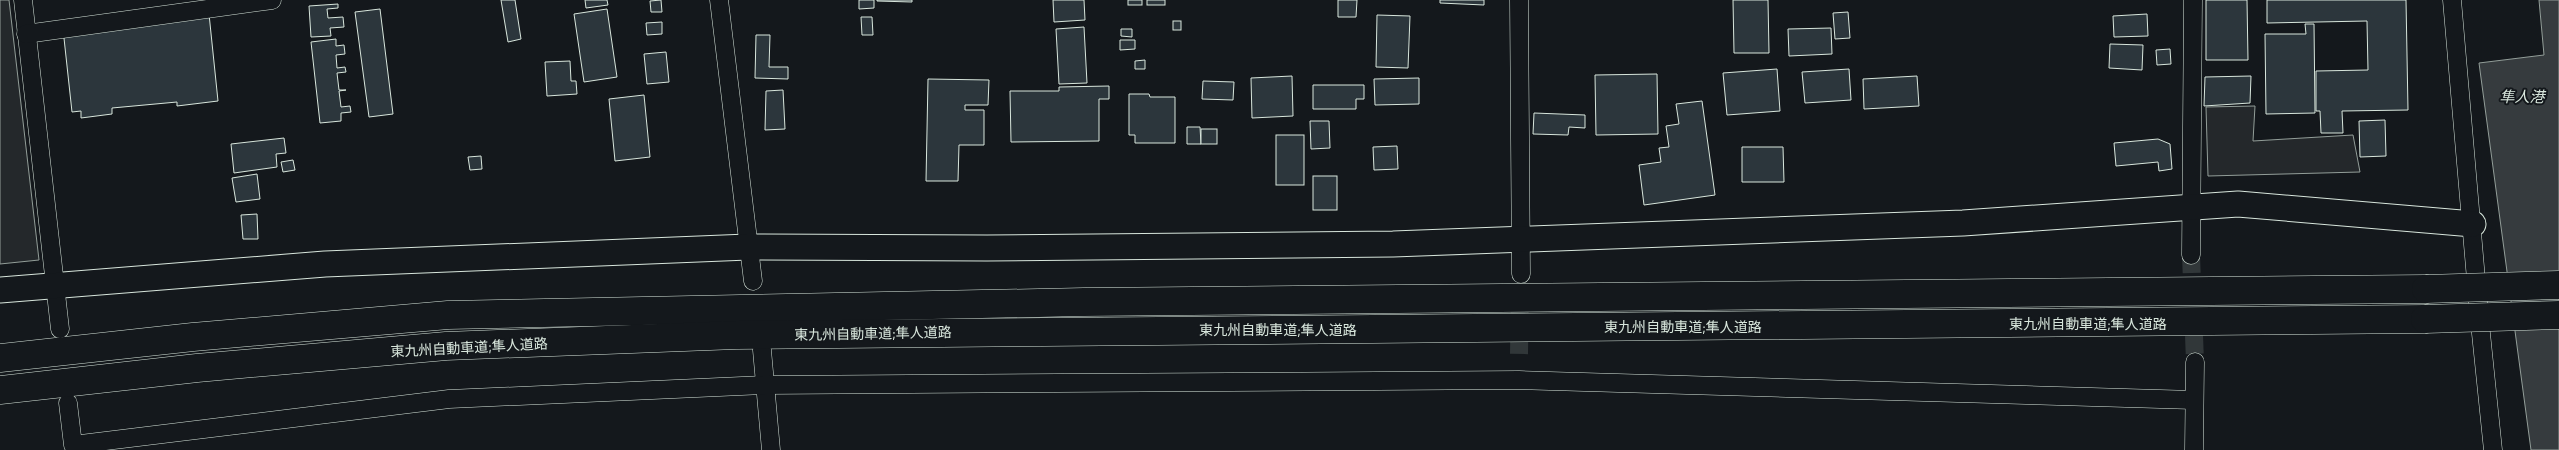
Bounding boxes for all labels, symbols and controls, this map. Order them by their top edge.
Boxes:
water label: 隼人港 [2499,85,2546,108]
street label: 東九州自動車道;隼人道路 [2009,313,2167,334]
street label: 東九州自動車道;隼人道路 [1604,316,1762,337]
street label: 東九州自動車道;隼人道路 [1199,319,1357,340]
street label: 東九州自動車道;隼人道路 [794,321,952,345]
street label: 東九州自動車道;隼人道路 [390,332,548,362]

